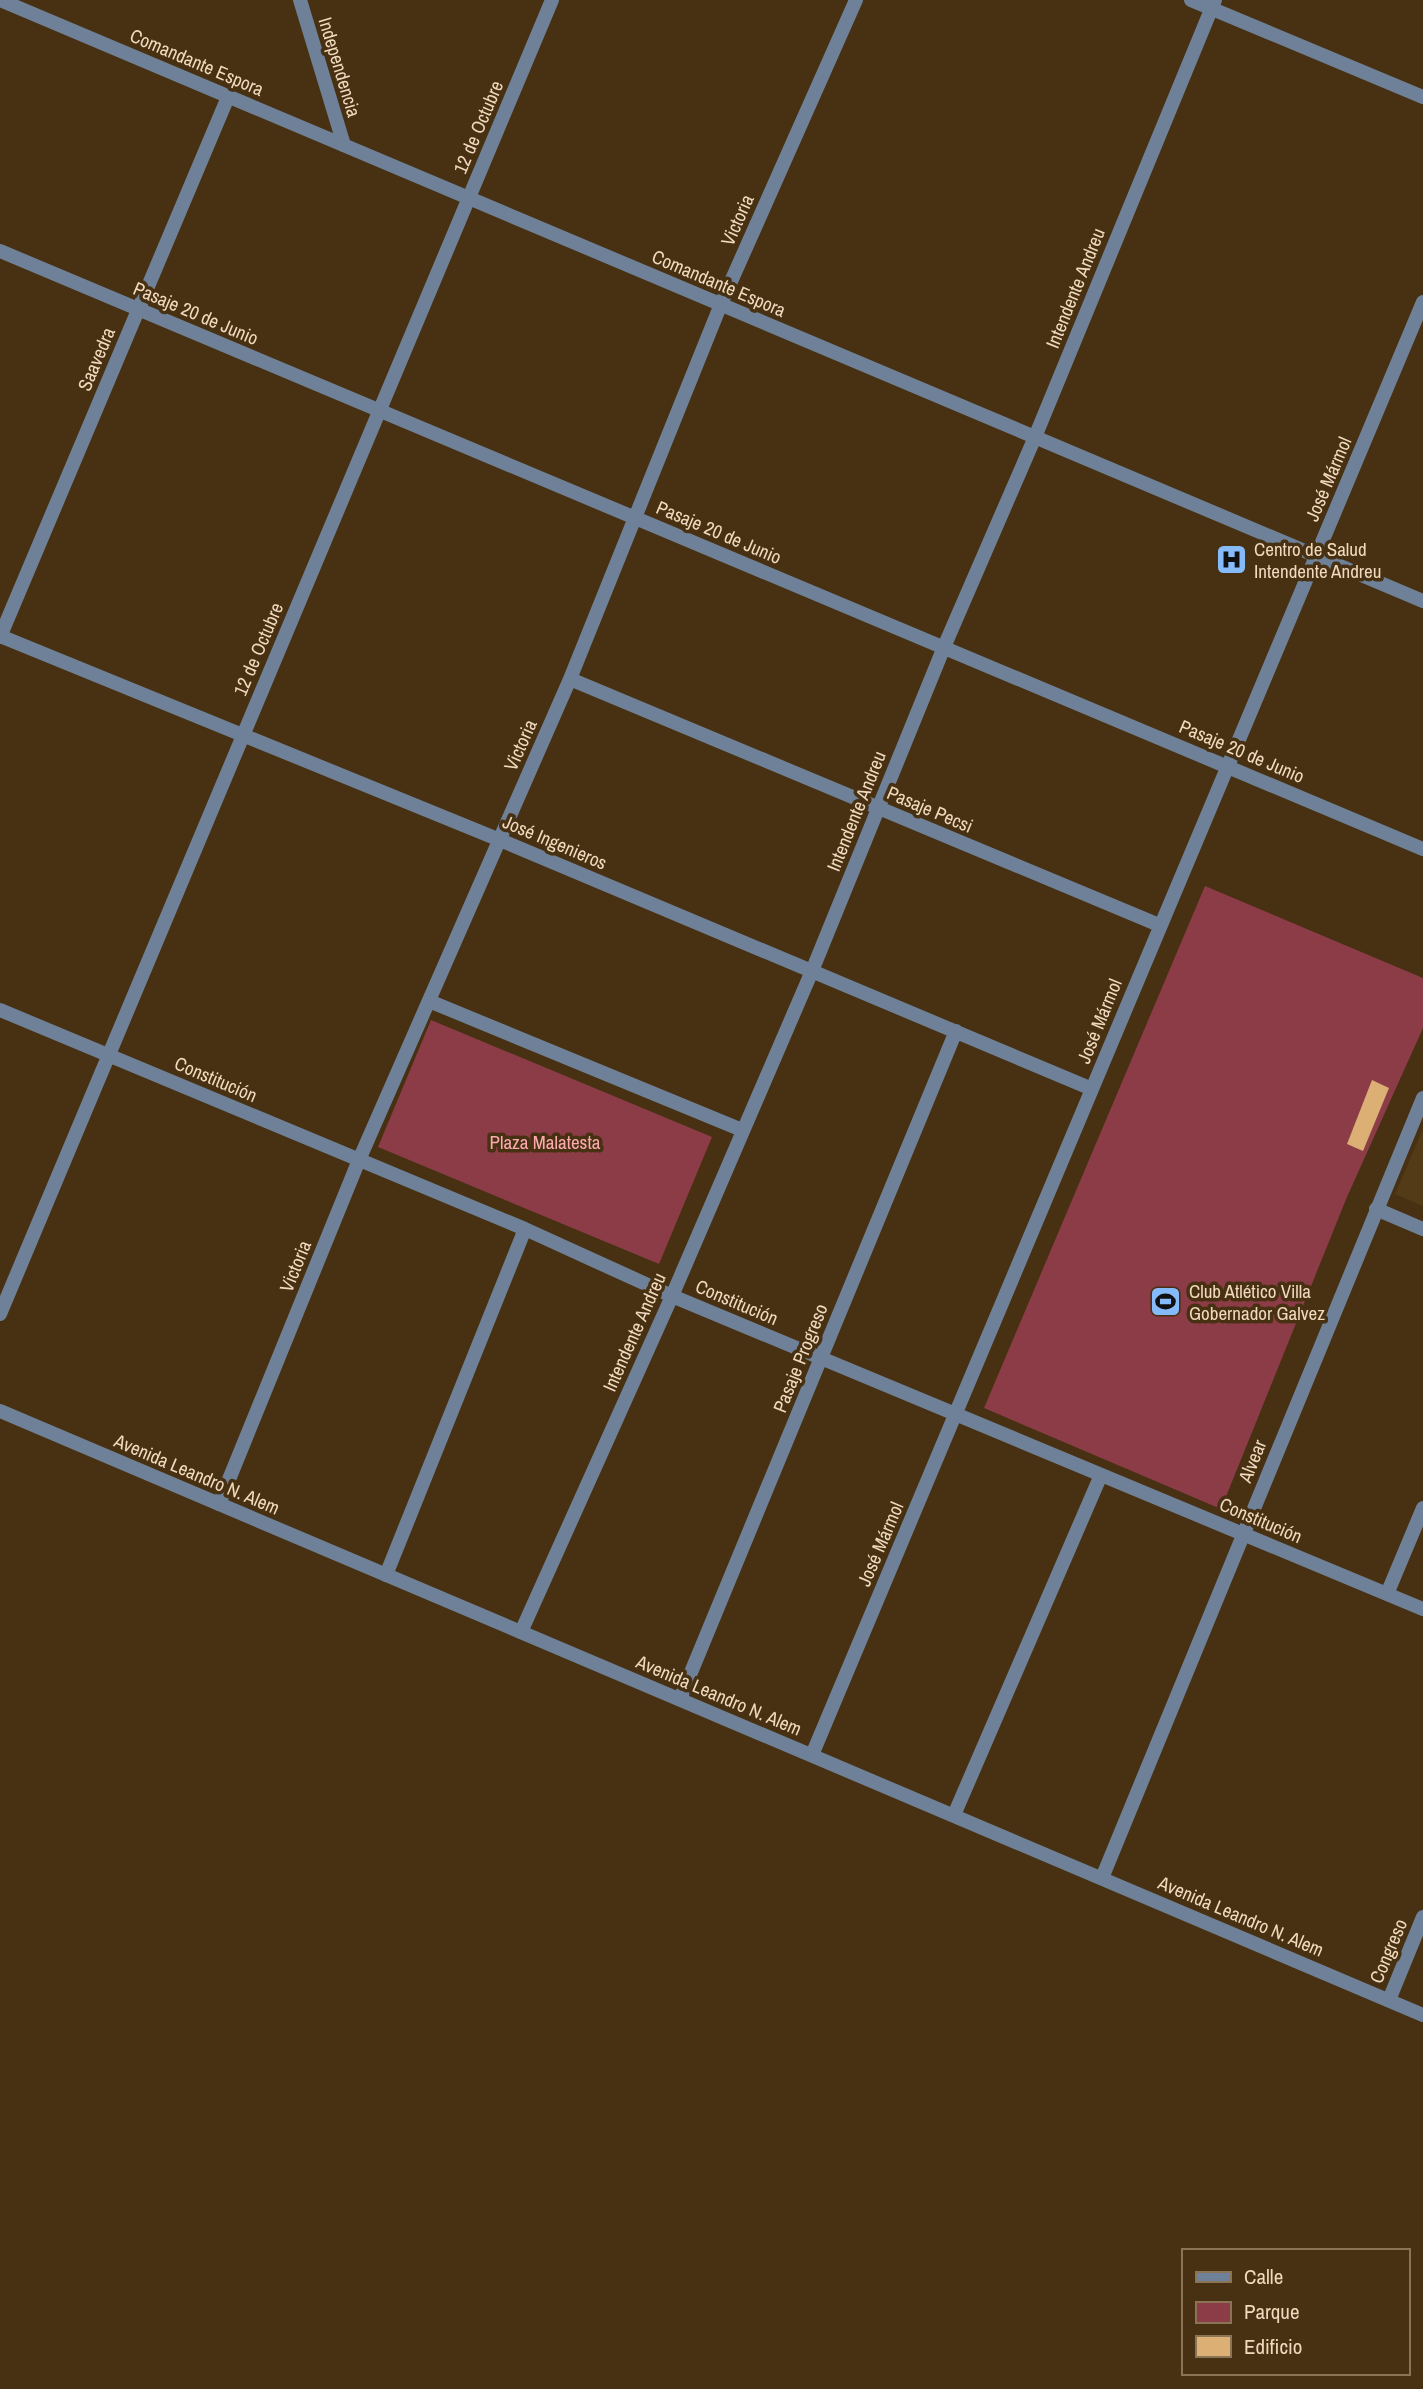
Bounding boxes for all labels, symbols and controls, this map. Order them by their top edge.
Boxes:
street label: Independencia [312,14,368,120]
street label: Comandante Espora [126,22,268,102]
street label: 12 de Octubre [447,76,509,178]
street label: Victoria [714,190,760,250]
street label: Intendente Andreu [1039,224,1111,352]
street label: Comandante Espora [648,243,790,323]
street label: Pasaje 20 de Junio [130,275,262,351]
street label: Saavedra [71,323,121,395]
street label: José Mármol [1299,433,1357,525]
street label: Pasaje 20 de Junio [653,494,785,570]
place label: Centro de Salud Intendente Andreu [1254,536,1381,584]
hospital icon: Centro de Salud Intendente Andreu [1214,543,1248,577]
street label: 12 de Octubre [227,598,289,700]
street label: Pasaje 20 de Junio [1176,713,1308,789]
street label: Victoria [497,715,543,775]
street label: Intendente Andreu [820,747,892,875]
street label: Pasaje Pecsi [883,779,977,839]
street label: José Ingenieros [499,808,611,876]
street label: José Mármol [1070,975,1128,1067]
street label: Constitución [171,1050,261,1108]
park label: Plaza Malatesta [490,1129,601,1155]
street label: Victoria [273,1236,317,1296]
street label: Intendente Andreu [596,1269,672,1395]
street label: Constitución [692,1273,782,1331]
place label: Club Atlético Villa Gobernador Galvez [1189,1278,1325,1326]
sports icon: Club Atlético Villa Gobernador Galvez [1149,1285,1183,1319]
street label: Pasaje Progreso [766,1300,834,1416]
street label: Avenida Leandro N. Alem [109,1427,284,1521]
street label: Alvear [1231,1435,1273,1487]
street label: Constitución [1216,1491,1306,1549]
street label: José Mármol [851,1498,909,1590]
street label: Avenida Leandro N. Alem [631,1648,806,1742]
street label: Avenida Leandro N. Alem [1153,1869,1328,1963]
street label: Congreso [1363,1915,1413,1987]
legend [1182,2249,1409,2375]
text: Calle [1244,2262,1283,2291]
text: Parque [1244,2297,1300,2326]
text: Edificio [1244,2332,1302,2361]

